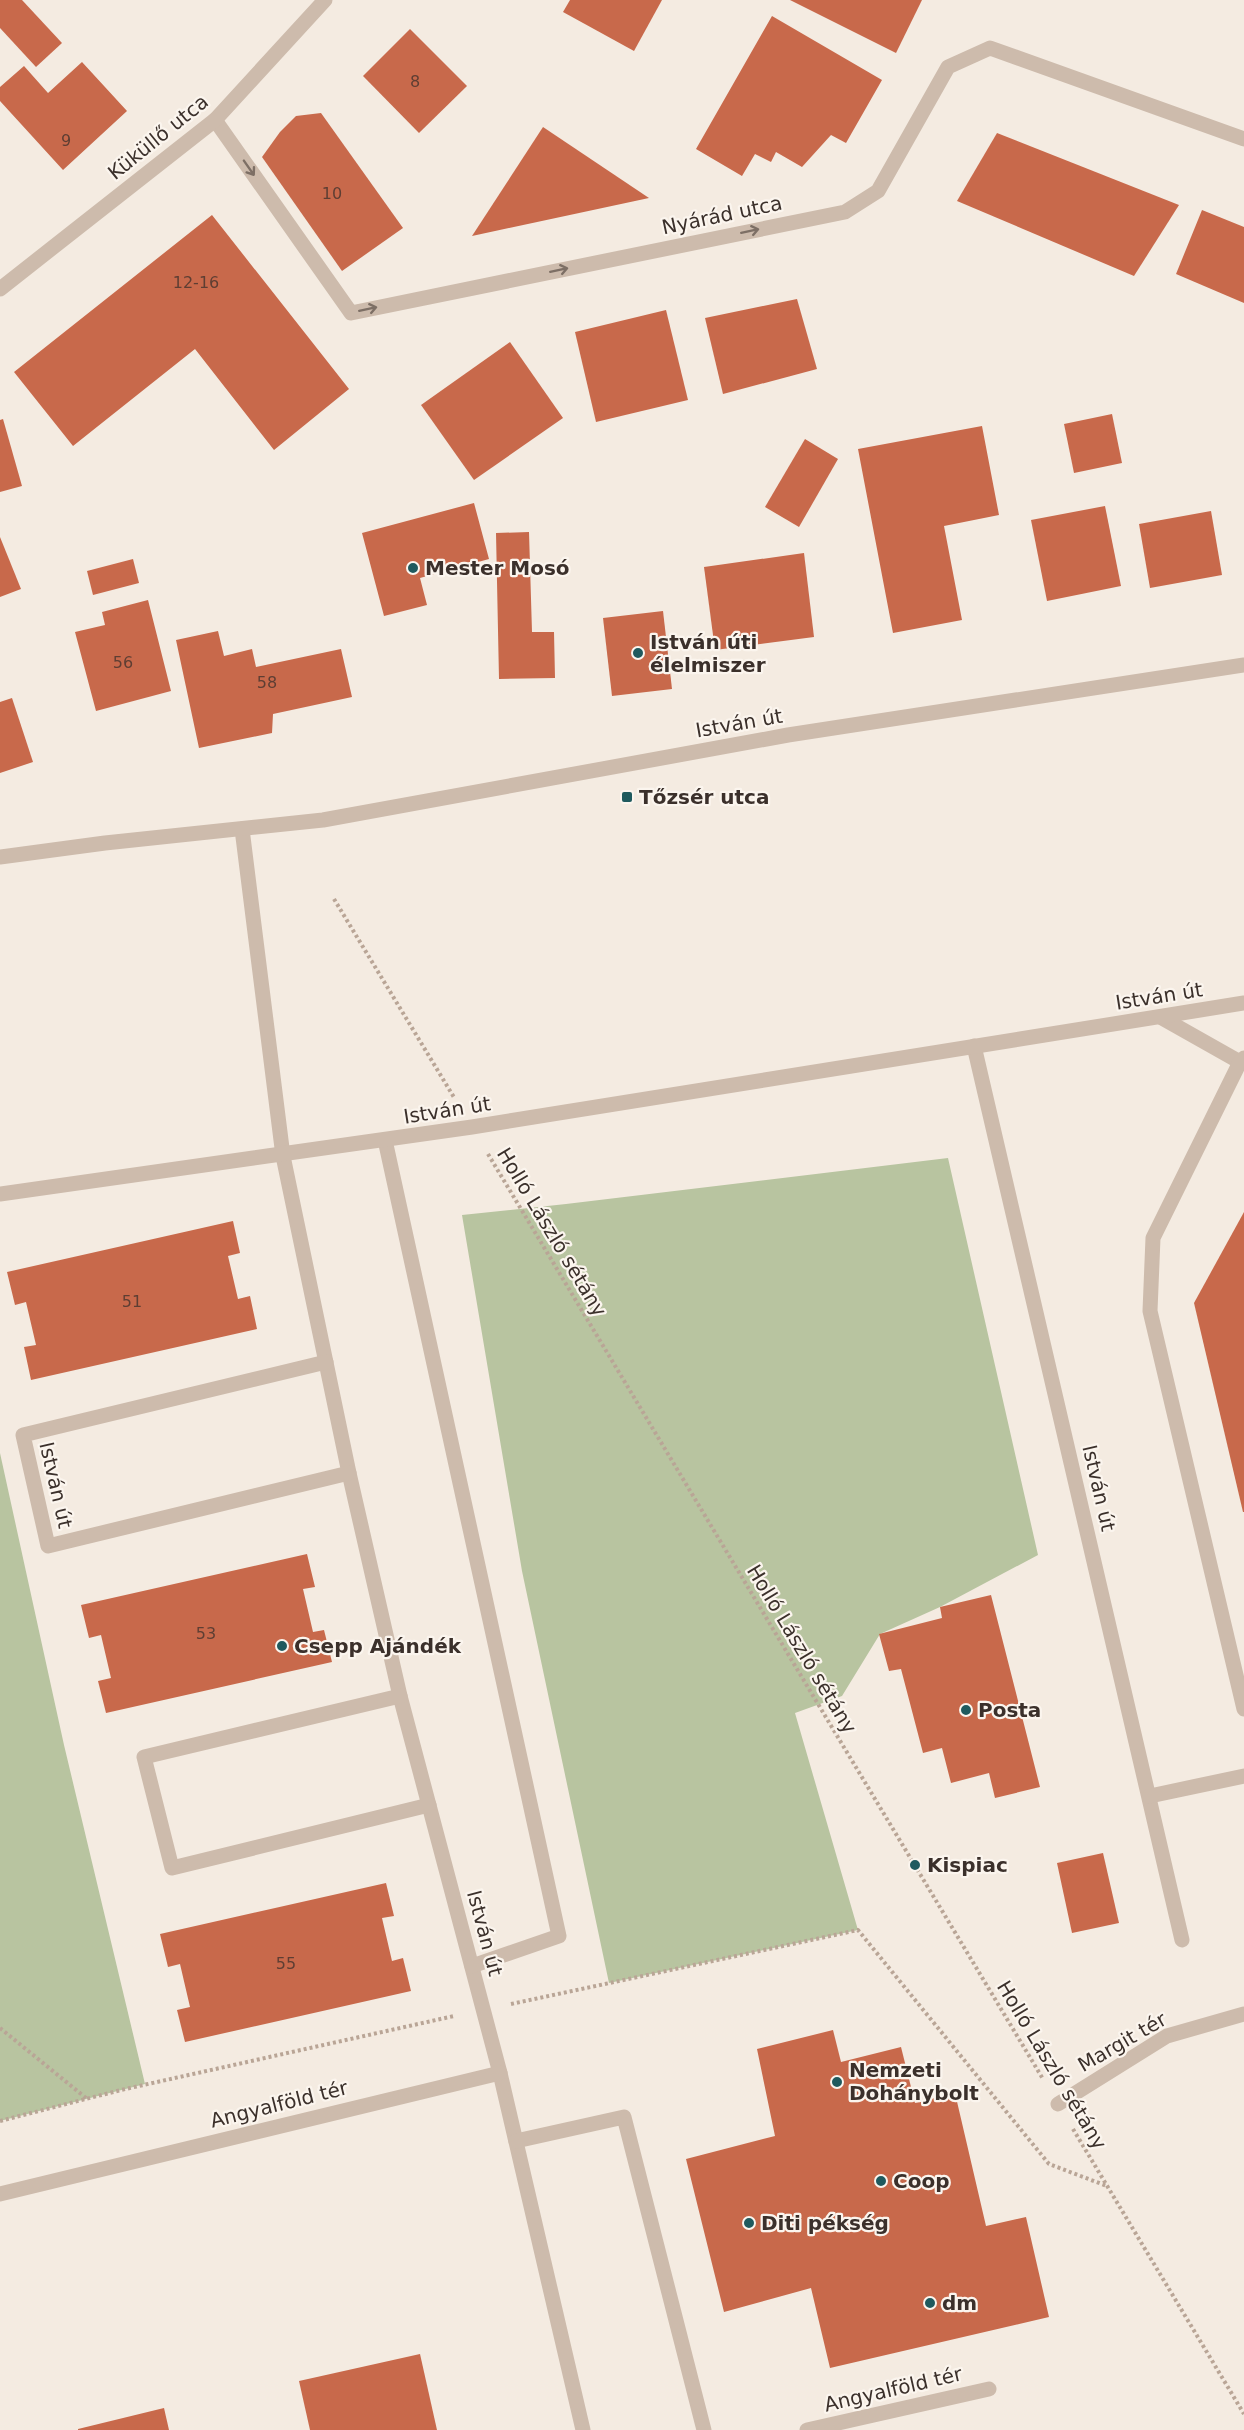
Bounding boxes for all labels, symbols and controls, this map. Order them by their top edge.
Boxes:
house number: 8 [410,72,420,91]
street label: Küküllő utca [103,89,213,185]
house number: 9 [61,131,71,150]
one-way arrow [243,159,255,176]
house number: 10 [322,184,342,203]
street label: Nyárád utca [660,191,784,239]
one-way arrow [740,225,759,236]
one-way arrow [549,264,568,275]
house number: 12-16 [173,273,219,292]
one-way arrow [358,303,377,315]
place label: Mester Mosó [425,556,570,580]
marker: Mester Mosó [406,561,420,575]
place label: István úti élelmiszer [650,630,766,677]
marker: István úti élelmiszer [631,646,645,660]
house number: 56 [113,653,133,672]
house number: 58 [257,673,277,692]
street label: István út [694,704,784,742]
place label: Tőzsér utca [639,785,769,809]
marker: Tőzsér utca [620,790,634,804]
street label: István út [1114,977,1204,1015]
street label: István út [402,1091,492,1129]
street label: Holló László sétány [492,1143,612,1321]
house number: 51 [122,1292,142,1311]
street label: István út [34,1440,78,1531]
street label: István út [1077,1443,1121,1534]
street label: Holló László sétány [742,1560,862,1738]
house number: 53 [196,1624,216,1643]
place label: Csepp Ajándék [294,1634,462,1658]
marker: Csepp Ajándék [275,1639,289,1653]
place label: Posta [978,1698,1041,1722]
marker: Posta [959,1703,973,1717]
place label: Kispiac [927,1853,1008,1877]
marker: Kispiac [908,1858,922,1872]
street label: István út [462,1887,508,1979]
house number: 55 [276,1954,296,1973]
street label: Holló László sétány [992,1976,1112,2154]
street label: Margit tér [1073,2007,1171,2077]
place label: Nemzeti Dohánybolt [849,2058,979,2105]
street label: Angyalföld tér [208,2075,351,2133]
marker: Nemzeti Dohánybolt [830,2075,844,2089]
place label: Coop [893,2169,949,2193]
marker: Coop [874,2174,888,2188]
place label: Diti pékség [761,2211,889,2235]
marker: Diti pékség [742,2216,756,2230]
place label: dm [942,2291,977,2315]
marker: dm [923,2296,937,2310]
street label: Angyalföld tér [822,2361,965,2417]

